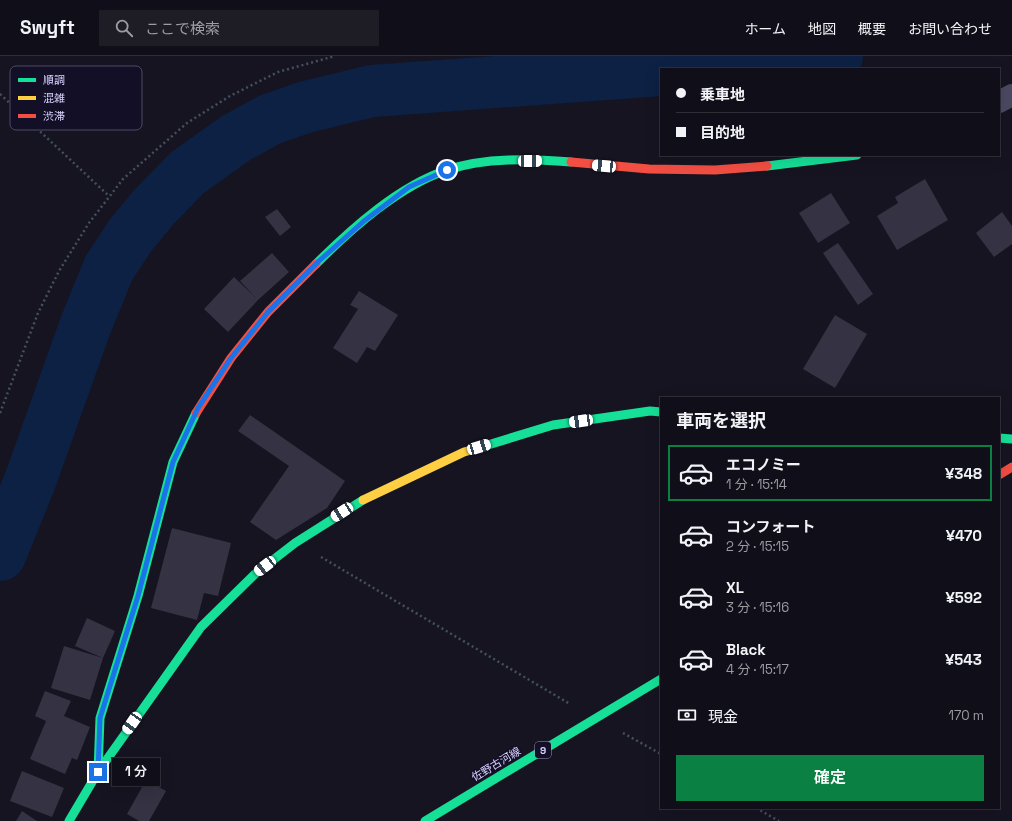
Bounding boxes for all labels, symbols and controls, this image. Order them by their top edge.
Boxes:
search box [99,10,379,46]
text: Swyft [20,15,75,40]
icon: search [113,17,135,39]
text: ここで検索 [145,19,220,38]
text: ホーム [744,20,786,38]
text: 地図 [808,20,836,38]
text: 概要 [858,20,886,38]
text: お問い合わせ [908,20,992,38]
legend [10,66,142,130]
text: 順調 [43,73,65,87]
text: 乗車地 [700,85,745,104]
text: 混雑 [43,91,65,105]
text: 渋滞 [43,109,65,123]
text: 目的地 [700,123,745,142]
car [518,155,542,167]
car [592,159,616,173]
route start [438,161,456,179]
text: 車両を選択 [676,409,766,432]
car [568,413,594,429]
car [466,438,492,456]
icon: car [678,455,714,491]
text: エコノミー [726,455,801,474]
text: ¥348 [945,464,982,483]
text: 1 分 · 15:14 [726,476,787,493]
car [329,500,355,524]
icon: car [678,517,714,553]
text: コンフォート [726,517,816,536]
text: ¥470 [946,526,982,545]
text: 2 分 · 15:15 [726,538,789,555]
car [252,554,278,578]
text: XL [726,578,744,597]
icon: car [678,579,714,615]
text: ¥592 [946,588,982,607]
text: 3 分 · 15:16 [726,599,789,616]
text: Black [726,640,766,659]
icon: car [678,641,714,677]
text: ¥543 [945,650,982,669]
text: 4 分 · 15:17 [726,661,789,678]
icon: cash [676,704,698,726]
text: 現金 [708,707,738,726]
text: 170 m [948,707,984,724]
car [120,710,144,736]
road number: 9 [535,742,551,758]
street label: 佐野古河線 [469,744,523,784]
button: 確定 [676,755,984,801]
callout: 1 分 [112,758,160,786]
route end [89,763,107,781]
text: 1 分 [125,763,147,780]

